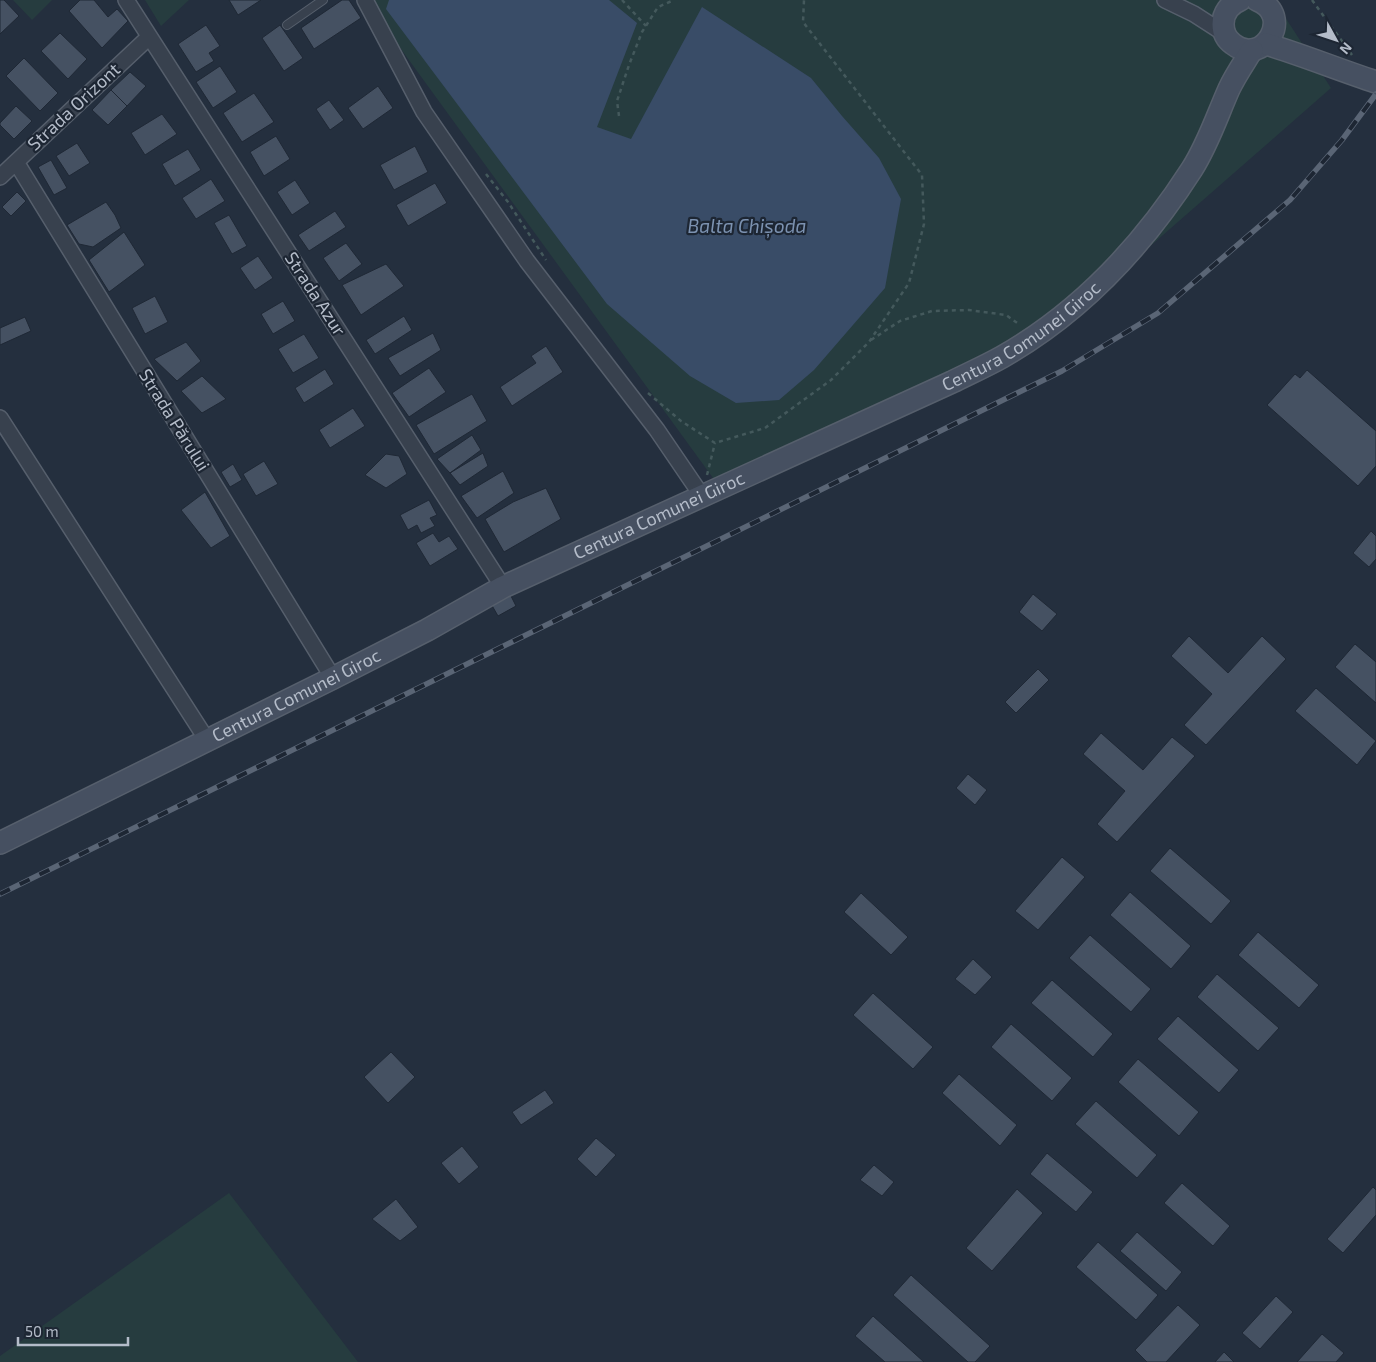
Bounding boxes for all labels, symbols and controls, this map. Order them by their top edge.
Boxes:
north arrow [1311,15,1361,65]
text: N [1337,39,1356,58]
street label: Strada Orizont [22,58,124,155]
water label: Balta Chișoda [688,214,806,239]
street label: Strada Azur [281,247,351,340]
street label: Centura Comunei Giroc [938,276,1105,395]
street label: Strada Părului [135,364,215,475]
street label: Centura Comunei Giroc [570,466,748,563]
street label: Centura Comunei Giroc [208,643,384,746]
scale bar [18,1314,128,1346]
text: 50 m [25,1322,59,1340]

